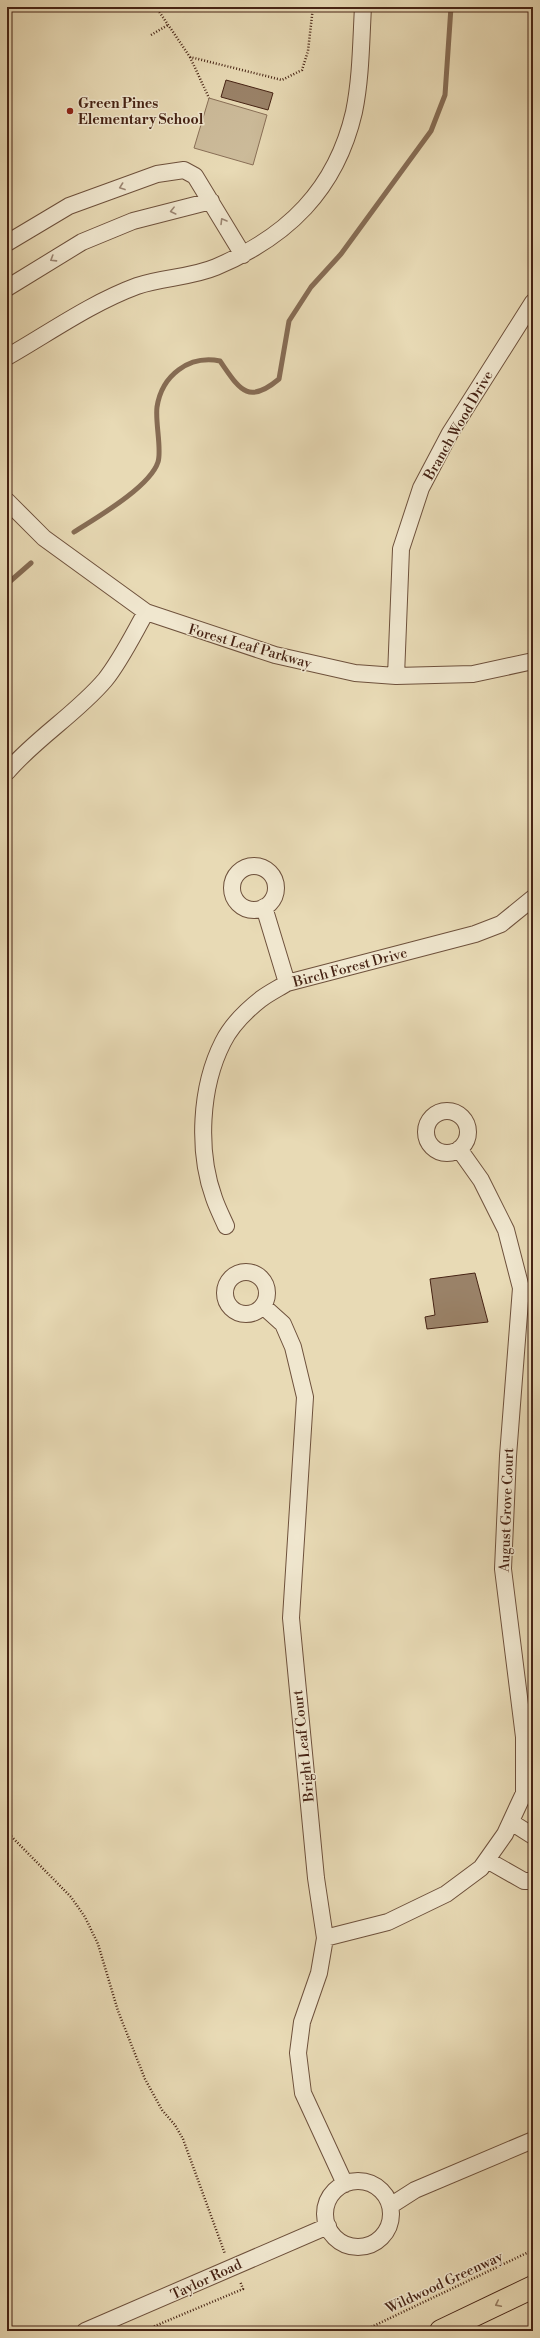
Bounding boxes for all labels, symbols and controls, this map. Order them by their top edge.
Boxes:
place label: Green Pines Elementary School [78,95,204,129]
marker: Green Pines Elementary School [65,106,75,116]
one-way arrow [119,182,126,190]
one-way arrow [170,206,176,214]
one-way arrow [221,218,228,225]
one-way arrow [51,255,58,262]
street label: Branch Wood Drive [420,368,498,484]
street label: Forest Leaf Parkway [186,621,314,673]
street label: Birch Forest Drive [290,944,409,992]
street label: August Grove Court [496,1448,518,1573]
street label: Bright Leaf Court [289,1689,319,1804]
street label: Wildwood Greenway [382,2248,506,2318]
street label: Taylor Road [168,2256,245,2304]
one-way arrow [495,2299,502,2307]

